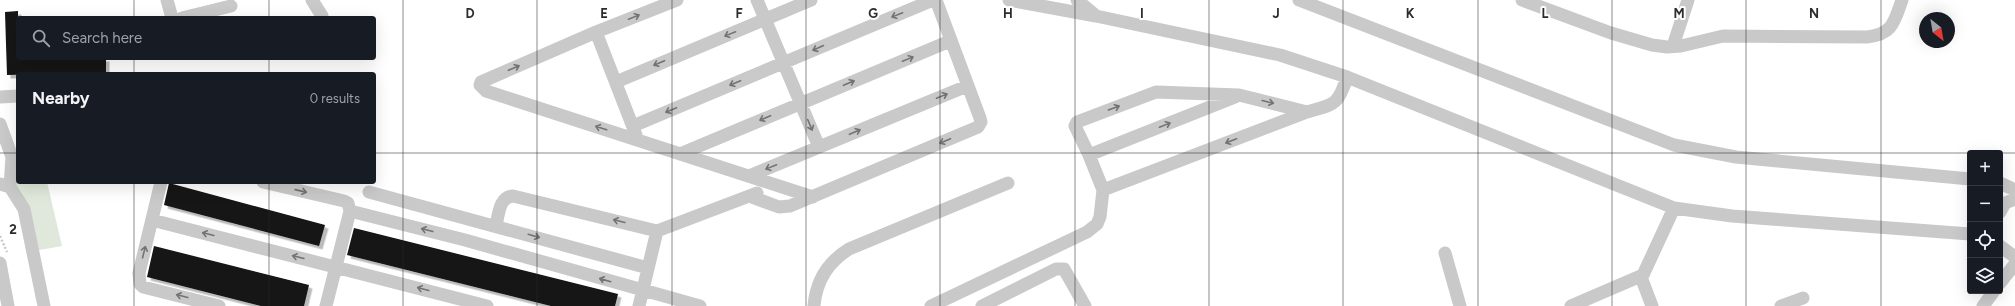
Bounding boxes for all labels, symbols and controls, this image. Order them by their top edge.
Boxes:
text: D [465,6,475,21]
text: E [600,6,608,21]
text: F [735,6,743,21]
text: G [868,6,878,21]
text: H [1003,6,1013,21]
text: I [1140,6,1144,21]
text: J [1272,6,1280,21]
text: K [1406,6,1415,21]
text: L [1542,6,1549,21]
text: M [1673,6,1685,21]
text: N [1809,6,1819,21]
one-way arrow [891,11,903,19]
north arrow [1919,12,1955,48]
one-way arrow [627,13,639,20]
search box [16,16,376,60]
icon: search [30,27,52,49]
text: Search here [62,29,142,47]
one-way arrow [724,31,736,38]
one-way arrow [813,44,825,52]
one-way arrow [901,54,913,62]
one-way arrow [653,60,665,68]
one-way arrow [508,63,520,71]
one-way arrow [843,79,855,86]
one-way arrow [729,80,741,88]
text: Nearby [32,88,90,108]
text: 0 results [310,91,360,106]
one-way arrow [936,91,948,99]
one-way arrow [1261,99,1274,106]
one-way arrow [1107,104,1119,112]
one-way arrow [665,107,677,115]
one-way arrow [759,115,771,123]
one-way arrow [806,118,814,130]
one-way arrow [1158,120,1170,128]
one-way arrow [595,124,608,131]
one-way arrow [849,128,861,135]
one-way arrow [940,138,952,145]
one-way arrow [1225,138,1237,146]
map controls [1967,150,2003,294]
button: + [1967,150,2003,186]
one-way arrow [765,163,777,171]
button: − [1967,186,2003,222]
one-way arrow [294,187,307,195]
one-way arrow [613,217,626,225]
text: 2 [9,222,17,237]
button: locate [1967,222,2003,258]
one-way arrow [421,226,434,234]
one-way arrow [202,230,215,237]
one-way arrow [527,232,540,240]
one-way arrow [141,246,148,259]
one-way arrow [291,252,304,260]
button: layers [1967,258,2003,294]
one-way arrow [599,275,612,283]
one-way arrow [417,285,430,293]
one-way arrow [175,292,188,300]

